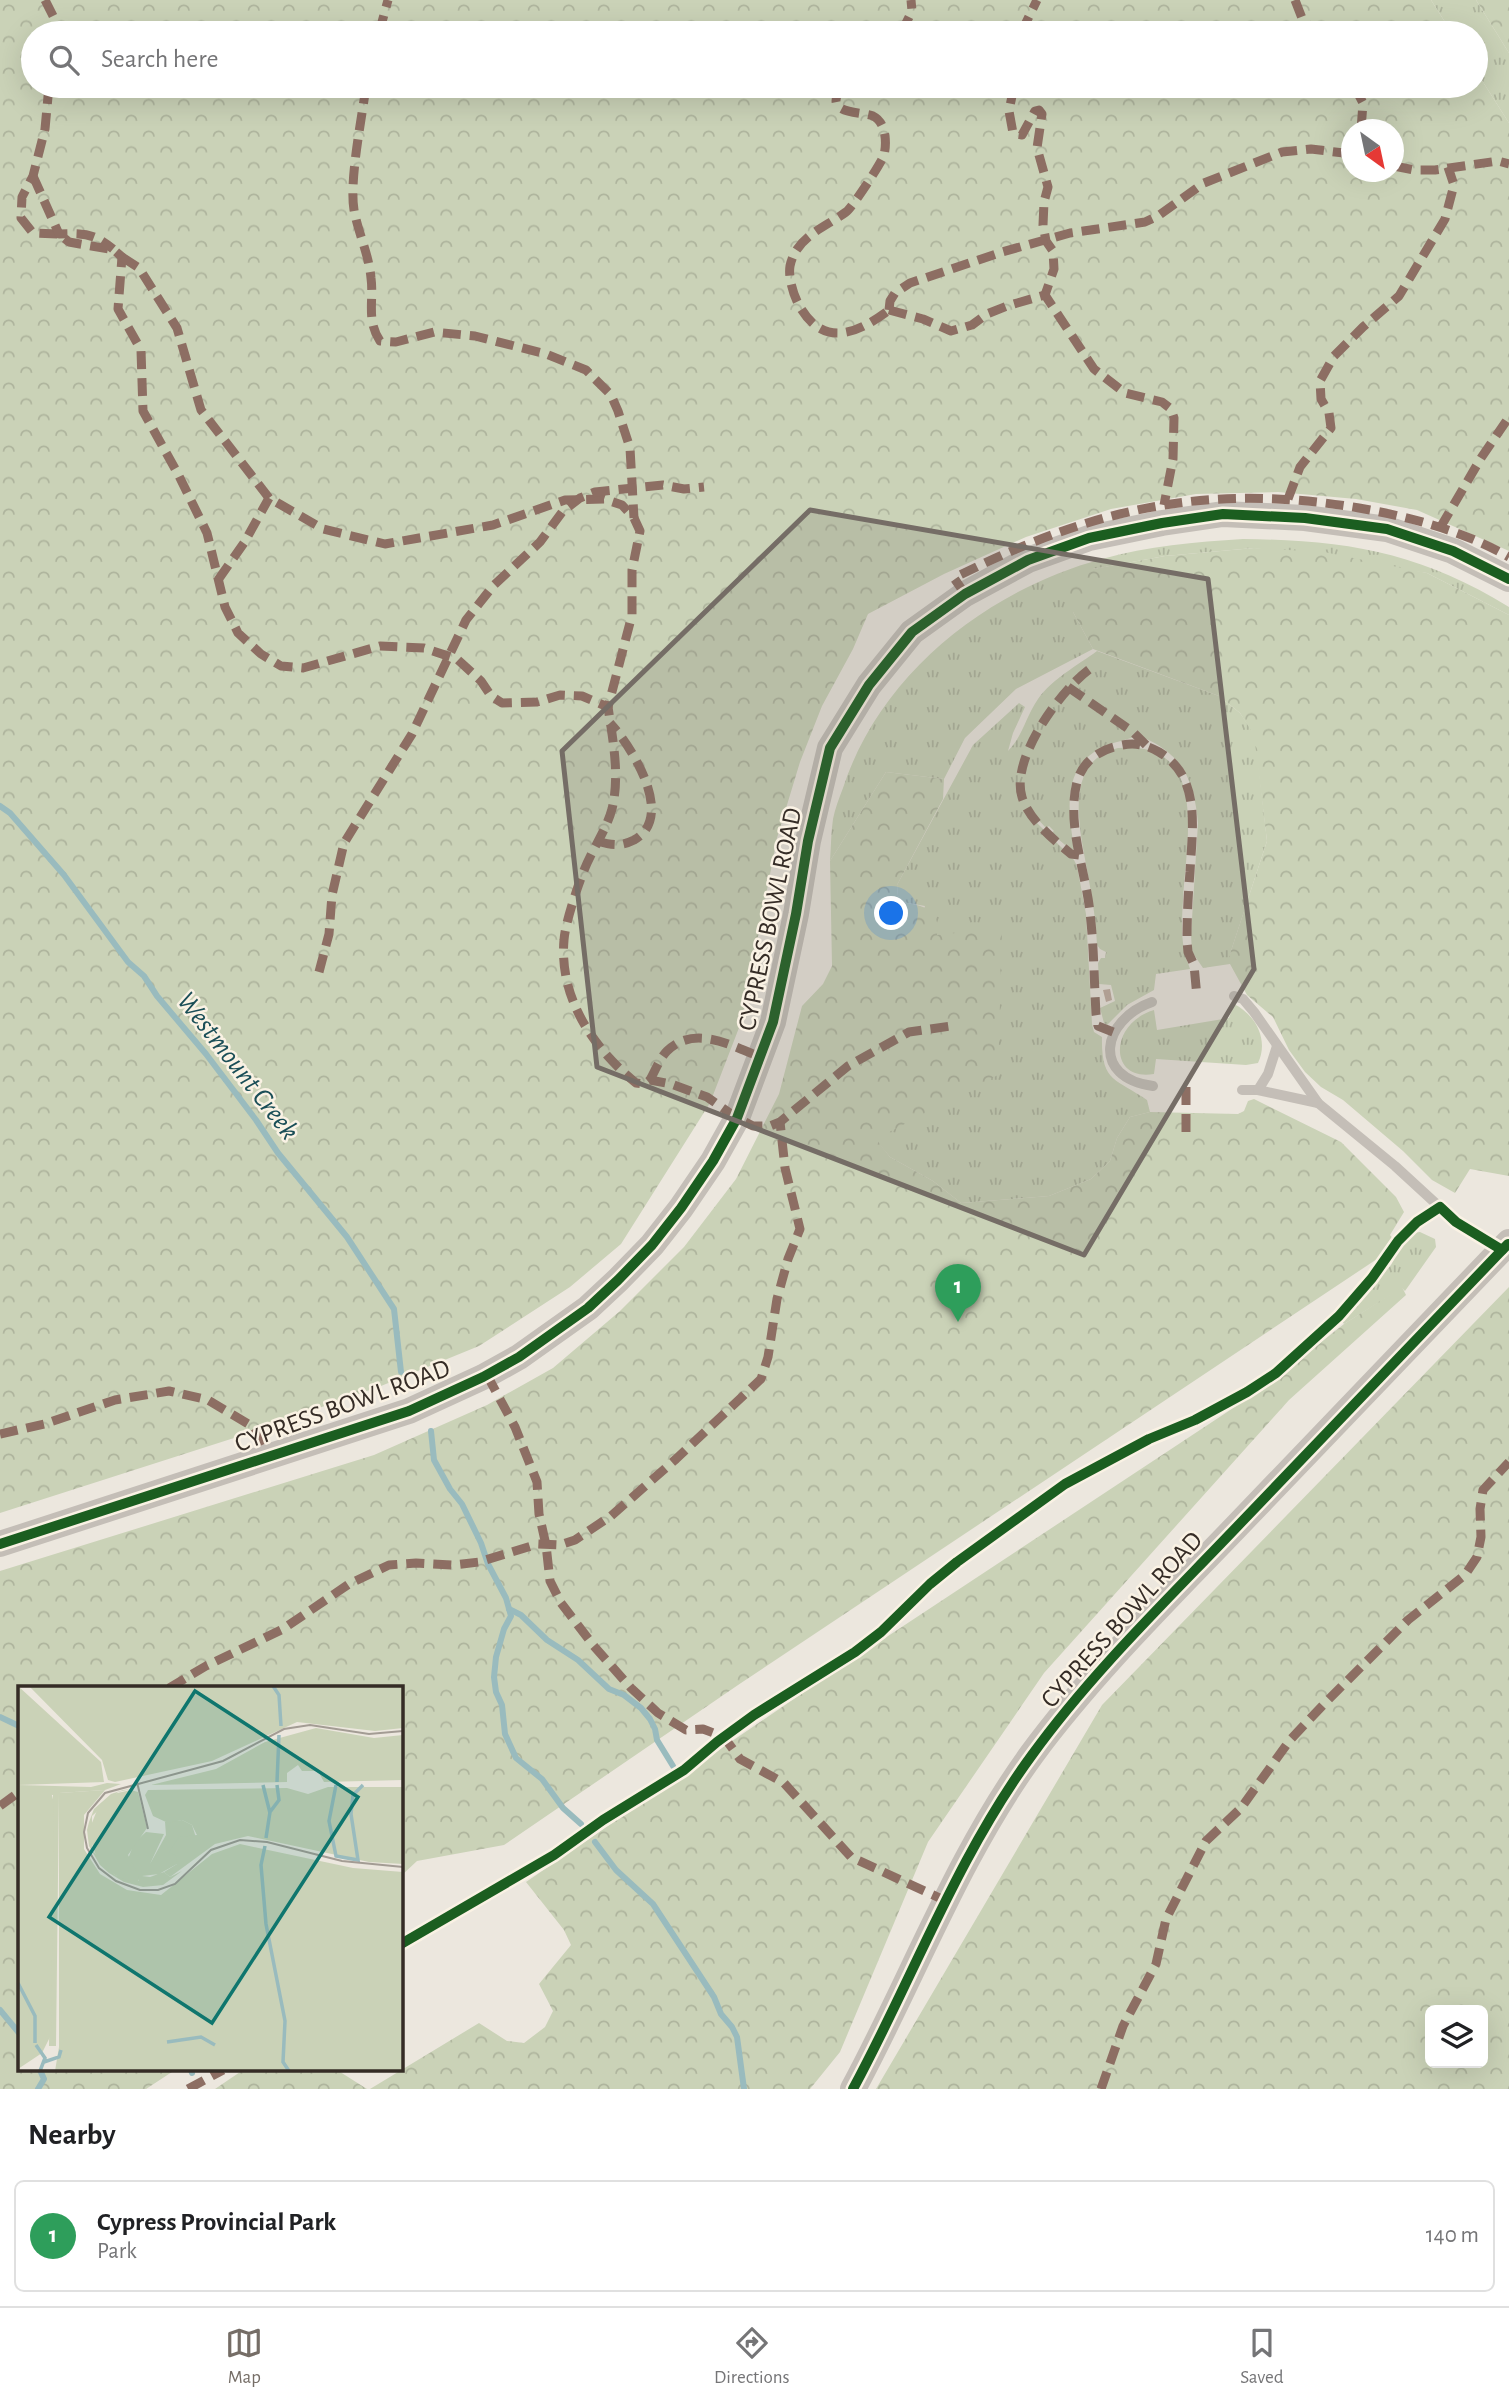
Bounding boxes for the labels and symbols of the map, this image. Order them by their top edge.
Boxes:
north arrow [1341,119,1404,182]
street label: CYPRESS BOWL ROAD [734,805,806,1033]
your location [874,896,908,930]
water label: Westmount Creek [171,987,304,1145]
pin: 1 [935,1264,981,1322]
street label: CYPRESS BOWL ROAD [231,1355,453,1457]
street label: CYPRESS BOWL ROAD [1036,1527,1207,1713]
inset map [18,1686,402,2072]

